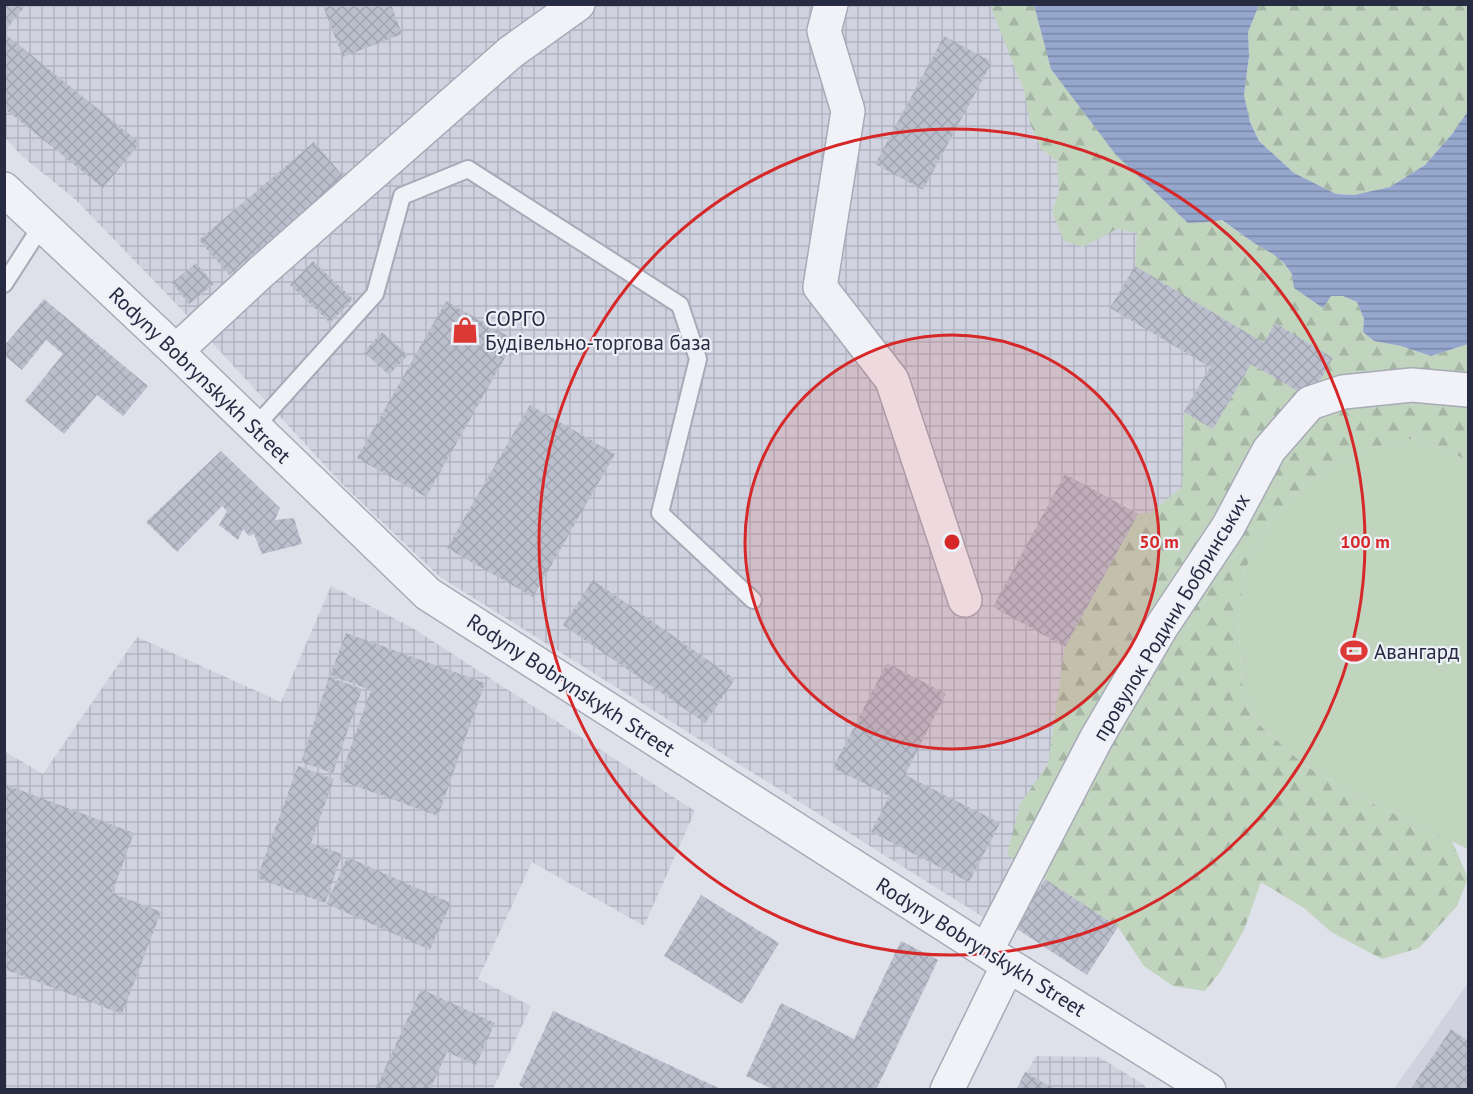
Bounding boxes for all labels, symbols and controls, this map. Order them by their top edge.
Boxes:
street label: Rodyny Bobrynskykh Street [103,281,297,469]
place label: СОРГО Будівельно-торгова база [485,305,711,356]
shop icon: СОРГО Будівельно-торгова база [450,315,480,345]
street label: провулок Родини Бобринських [1086,488,1256,746]
text: 50 m [1139,530,1179,553]
text: 100 m [1340,530,1390,553]
centre of rings [942,532,962,552]
street label: Rodyny Bobrynskykh Street [462,608,680,762]
sports icon: Авангард [1339,636,1369,666]
place label: Авангард [1374,638,1459,665]
street label: Rodyny Bobrynskykh Street [871,871,1091,1023]

